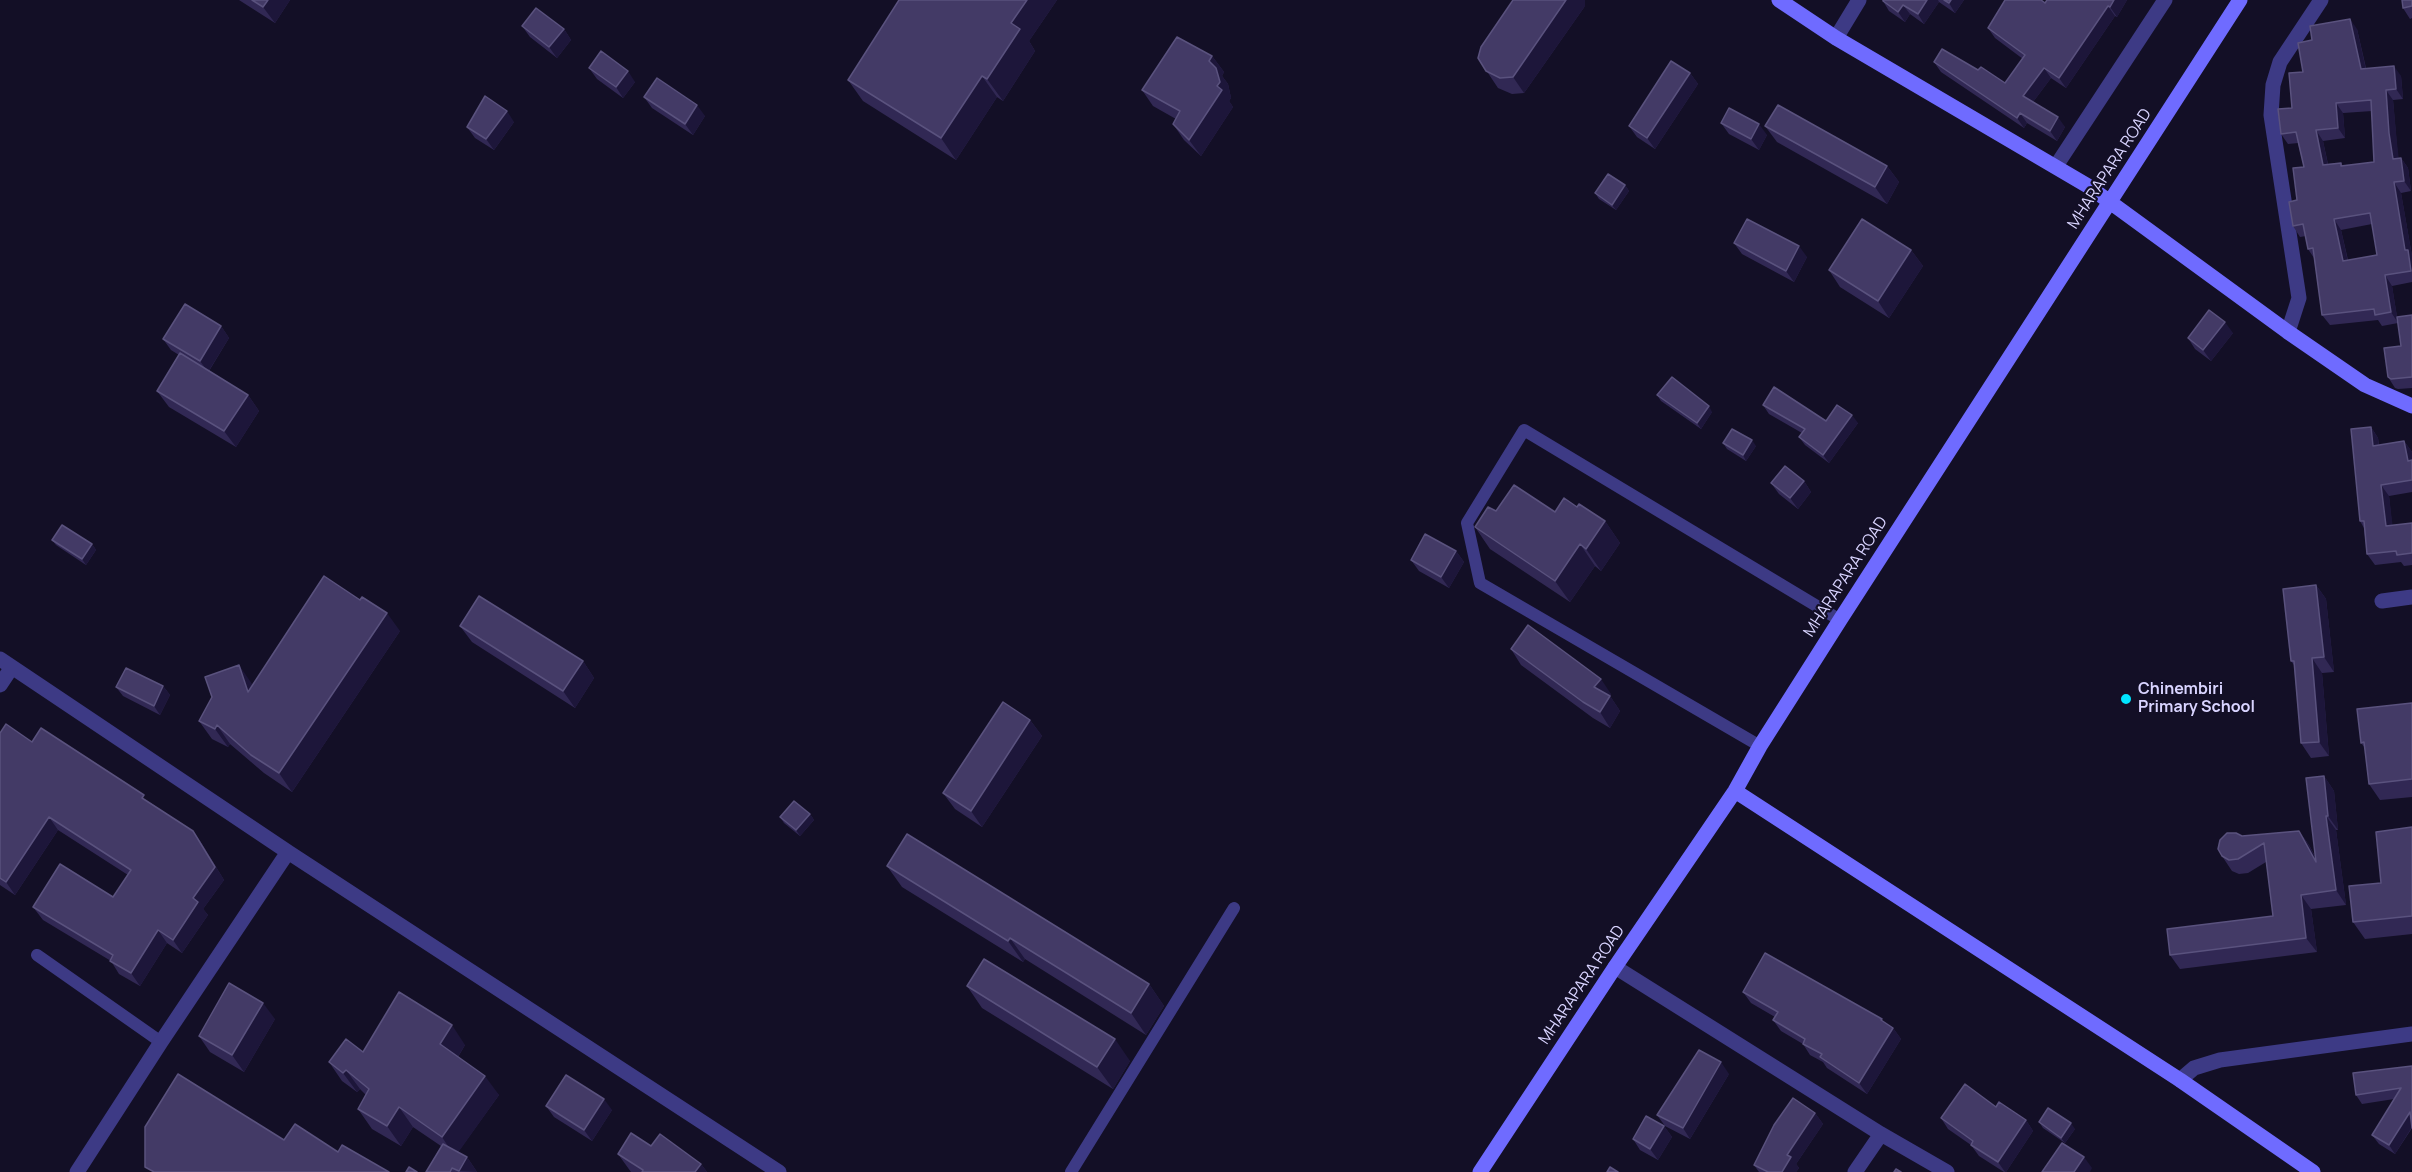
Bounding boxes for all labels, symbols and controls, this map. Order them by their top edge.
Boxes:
street label: MHARAPARA ROAD [2064,105,2156,233]
street label: MHARAPARA ROAD [1800,513,1892,641]
place label: Chinembiri Primary School [2138,680,2255,718]
marker: Chinembiri Primary School [2119,692,2133,706]
street label: MHARAPARA ROAD [1535,922,1629,1048]

